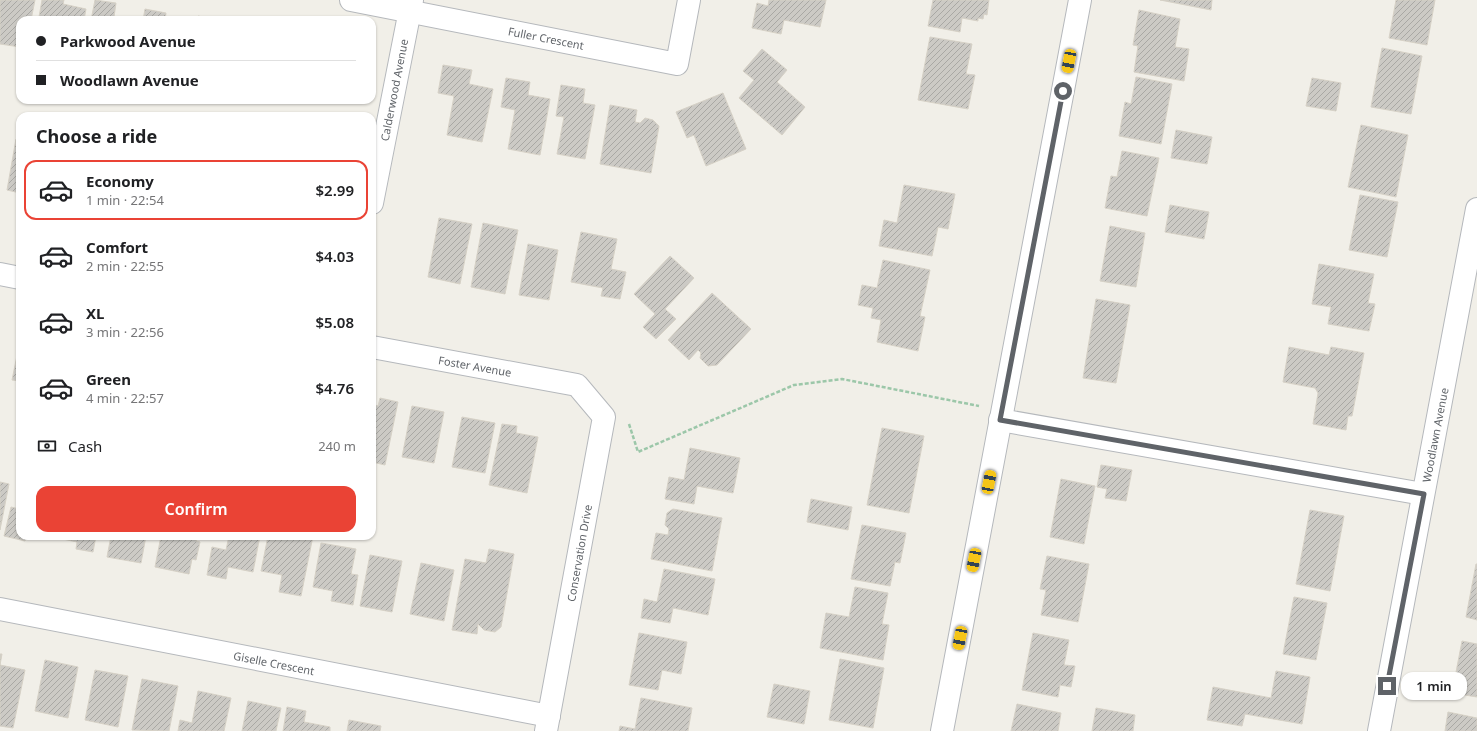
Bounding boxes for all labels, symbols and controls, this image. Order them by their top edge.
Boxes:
street label: Fuller Crescent [507,23,585,53]
text: Parkwood Avenue [60,31,196,51]
street label: Calderwood Avenue [377,38,411,142]
car [1061,48,1077,74]
text: Woodlawn Avenue [60,70,199,90]
route start [1054,82,1072,100]
text: Choose a ride [36,124,157,148]
text: Economy [86,171,154,191]
icon: car [38,172,74,208]
text: $2.99 [316,180,354,200]
text: 1 min · 22:54 [86,191,164,209]
text: Comfort [86,237,148,257]
icon: car [38,238,74,274]
text: $4.03 [316,246,354,266]
text: 2 min · 22:55 [86,257,164,275]
text: XL [86,303,104,323]
icon: car [38,304,74,340]
text: $5.08 [316,312,354,332]
text: 3 min · 22:56 [86,323,164,341]
street label: Foster Avenue [437,352,513,380]
text: Green [86,369,131,389]
icon: car [38,370,74,406]
text: $4.76 [316,378,354,398]
street label: Woodlawn Avenue [1418,386,1452,484]
text: 4 min · 22:57 [86,389,164,407]
icon: cash [36,435,58,457]
text: Cash [68,436,102,456]
text: 240 m [318,437,356,455]
car [981,469,997,495]
button: Confirm [36,486,356,532]
street label: Conservation Drive [563,503,595,603]
car [966,547,982,573]
car [952,625,968,651]
street label: Giselle Crescent [232,648,316,678]
callout: 1 min [1401,672,1467,700]
route end [1378,677,1396,695]
text: 1 min [1416,677,1452,695]

